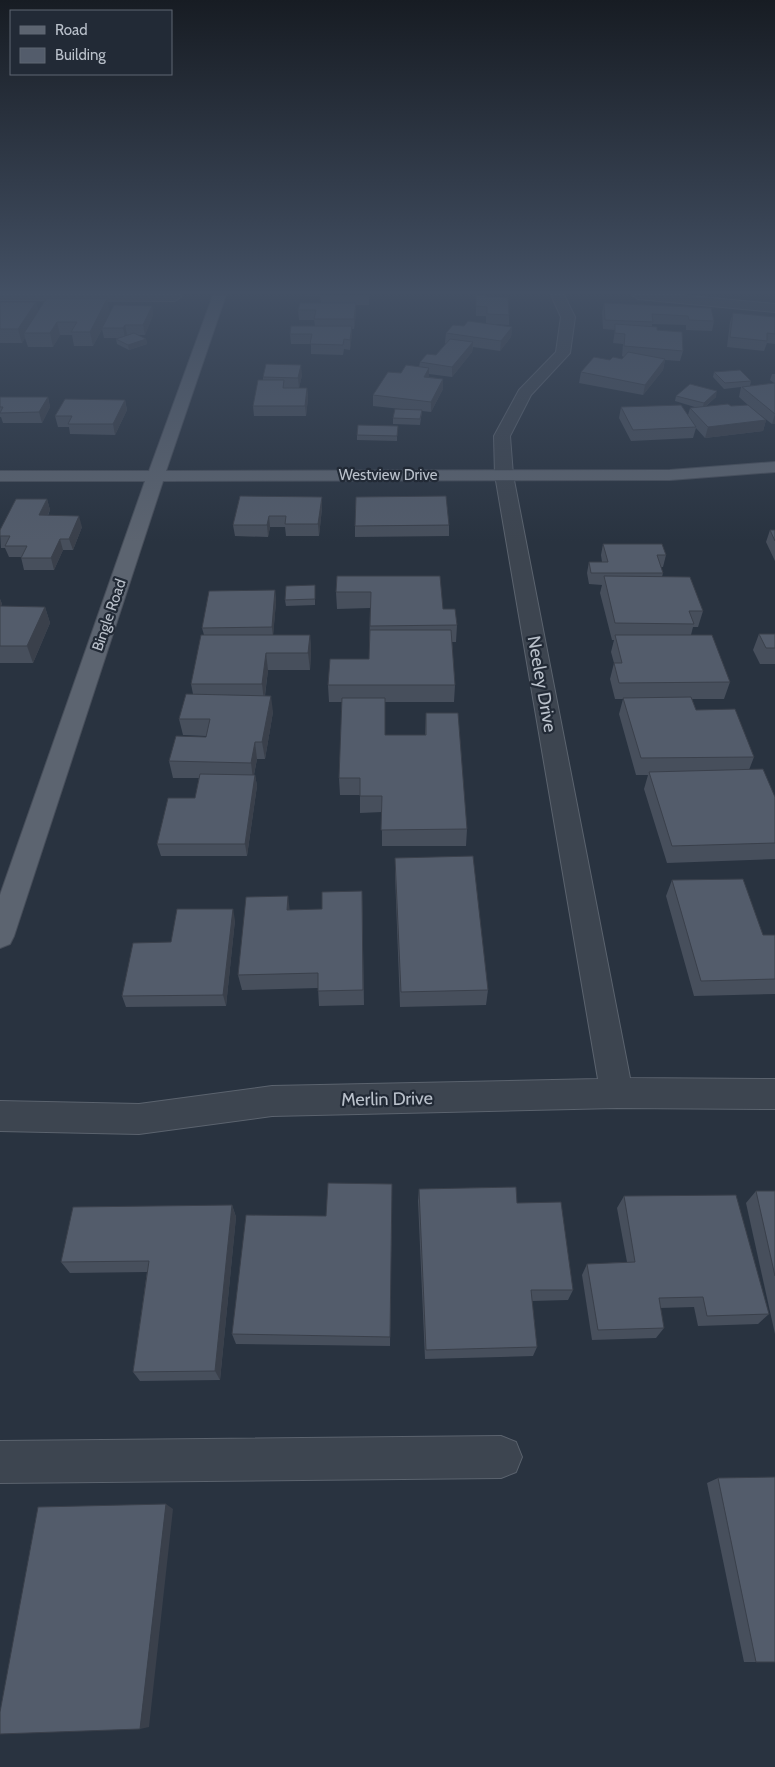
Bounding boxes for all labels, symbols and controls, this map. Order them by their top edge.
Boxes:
legend [10,10,172,75]
text: Road [55,21,88,39]
text: Building [55,46,106,64]
street label: Westview Drive [339,466,438,484]
street label: Bingle Road [88,577,130,653]
street label: Neeley Drive [523,634,561,734]
street label: Merlin Drive [341,1087,433,1111]

